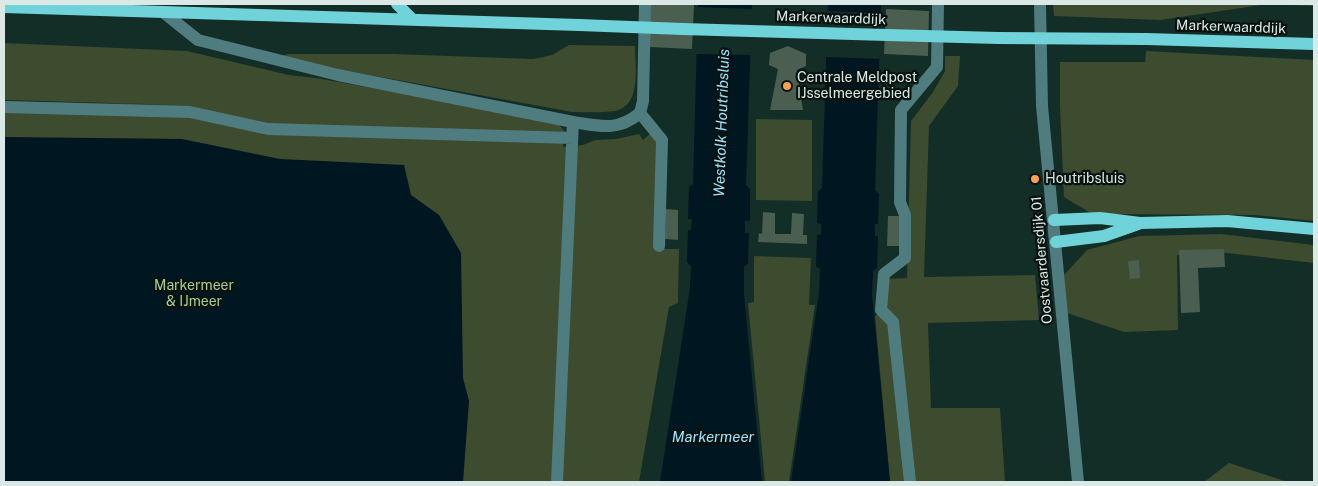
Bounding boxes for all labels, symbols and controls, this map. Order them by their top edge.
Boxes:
street label: Markerwaarddijk [776,8,886,28]
street label: Markerwaarddijk [1176,17,1286,37]
water label: Westkolk Houtribsluis [710,49,734,197]
place label: Centrale Meldpost IJsselmeergebied [797,70,917,102]
marker: Centrale Meldpost IJsselmeergebied [781,80,793,92]
place label: Houtribsluis [1045,171,1124,187]
marker: Houtribsluis [1029,173,1041,185]
street label: Oostvaardersdijk 01 [1028,195,1056,325]
park label: Markermeer & IJmeer [154,278,234,310]
water label: Markermeer [672,428,754,446]

